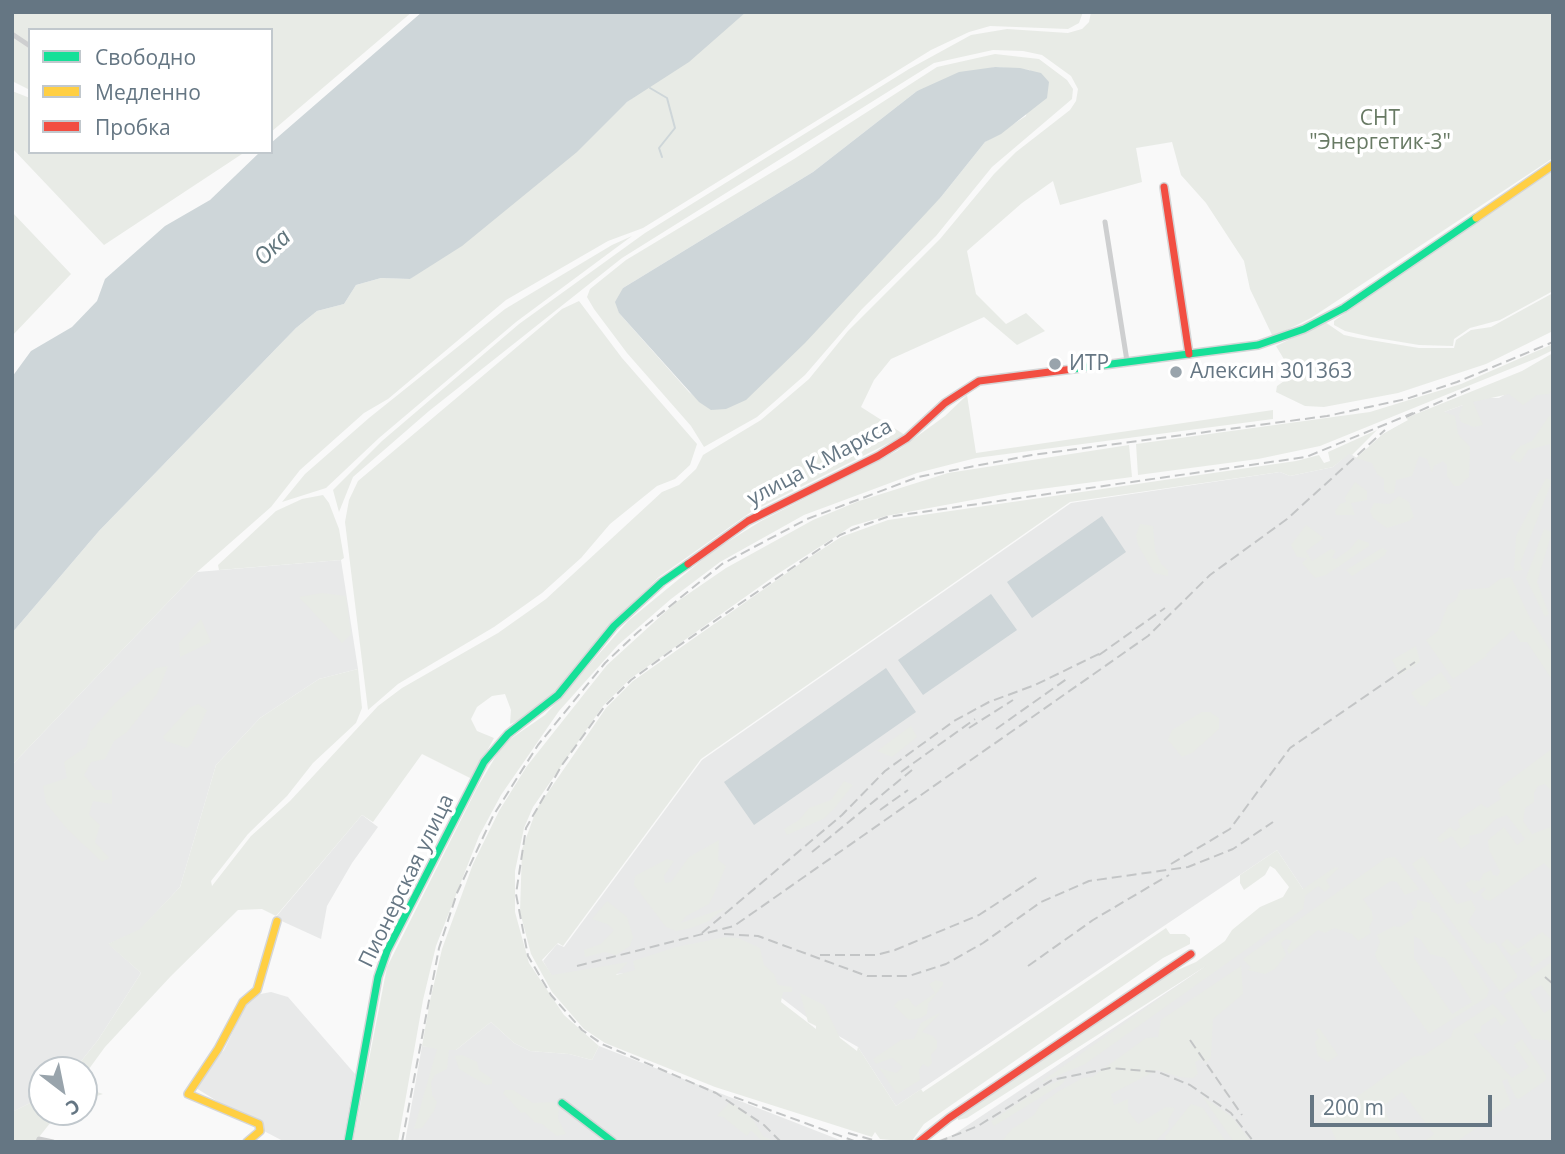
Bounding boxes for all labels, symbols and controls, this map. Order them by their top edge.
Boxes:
legend [28,28,273,154]
text: Свободно [95,43,196,71]
text: Медленно [95,78,201,106]
park label: СНТ "Энергетик-3" [1309,106,1451,156]
text: Пробка [95,113,171,141]
water label: Ока [249,224,297,272]
place label: ИТР [1069,351,1109,377]
marker: ИТР [1047,356,1063,372]
place label: Алексин 301363 [1190,359,1352,385]
marker: Алексин 301363 [1168,364,1184,380]
street label: улица К.Маркса [743,414,897,512]
street label: Пионерская улица [354,790,460,972]
north arrow [28,1056,98,1126]
scale bar [1313,1080,1495,1124]
text: С [61,1093,85,1121]
text: 200 m [1323,1093,1384,1121]

